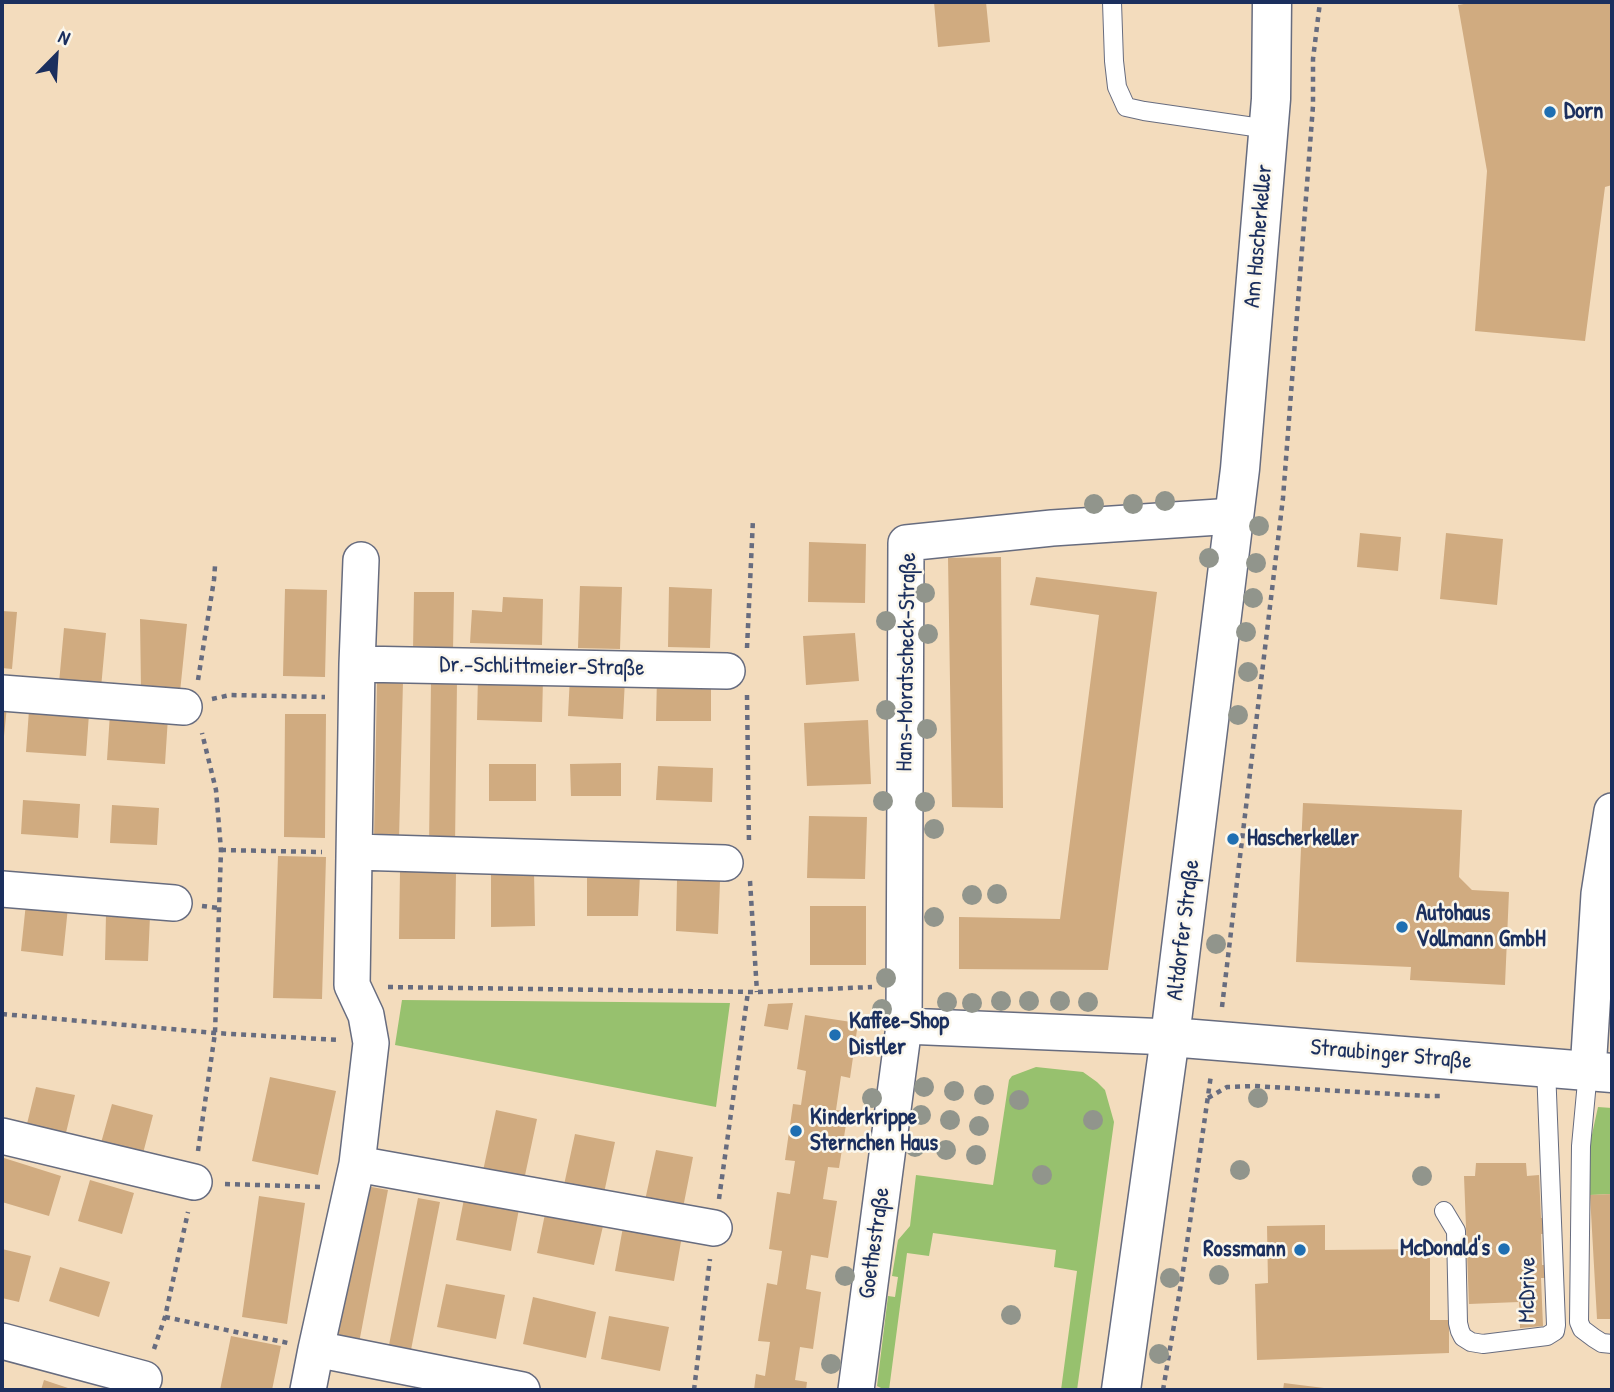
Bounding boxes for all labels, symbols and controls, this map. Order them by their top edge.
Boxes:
north arrow [21,21,91,91]
text: N [55,23,74,51]
place label: Dorn [1564,98,1603,126]
marker: Dorn [1542,104,1558,120]
street label: Am Hascherkeller [1239,163,1279,309]
street label: Hans-Moratscheck-Straße [891,552,923,772]
street label: Dr.-Schlittmeier-Straße [439,651,645,683]
place label: Hascherkeller [1247,825,1359,853]
marker: Hascherkeller [1225,831,1241,847]
street label: Altdorfer Straße [1162,858,1206,1002]
place label: Autohaus Vollmann GmbH [1416,900,1546,954]
marker: Autohaus Vollmann GmbH [1394,919,1410,935]
place label: Kaffee-Shop Distler [849,1008,949,1062]
marker: Kaffee-Shop Distler [827,1027,843,1043]
street label: Straubinger Straße [1309,1034,1473,1076]
place label: Kinderkrippe Sternchen Haus [810,1104,938,1158]
marker: Kinderkrippe Sternchen Haus [788,1123,804,1139]
street label: Goethestraße [854,1186,896,1300]
place label: McDonald's [1400,1235,1490,1263]
place label: Rossmann [1203,1236,1286,1264]
marker: McDonald's [1496,1241,1512,1257]
marker: Rossmann [1292,1242,1308,1258]
street label: McDrive [1514,1257,1542,1323]

